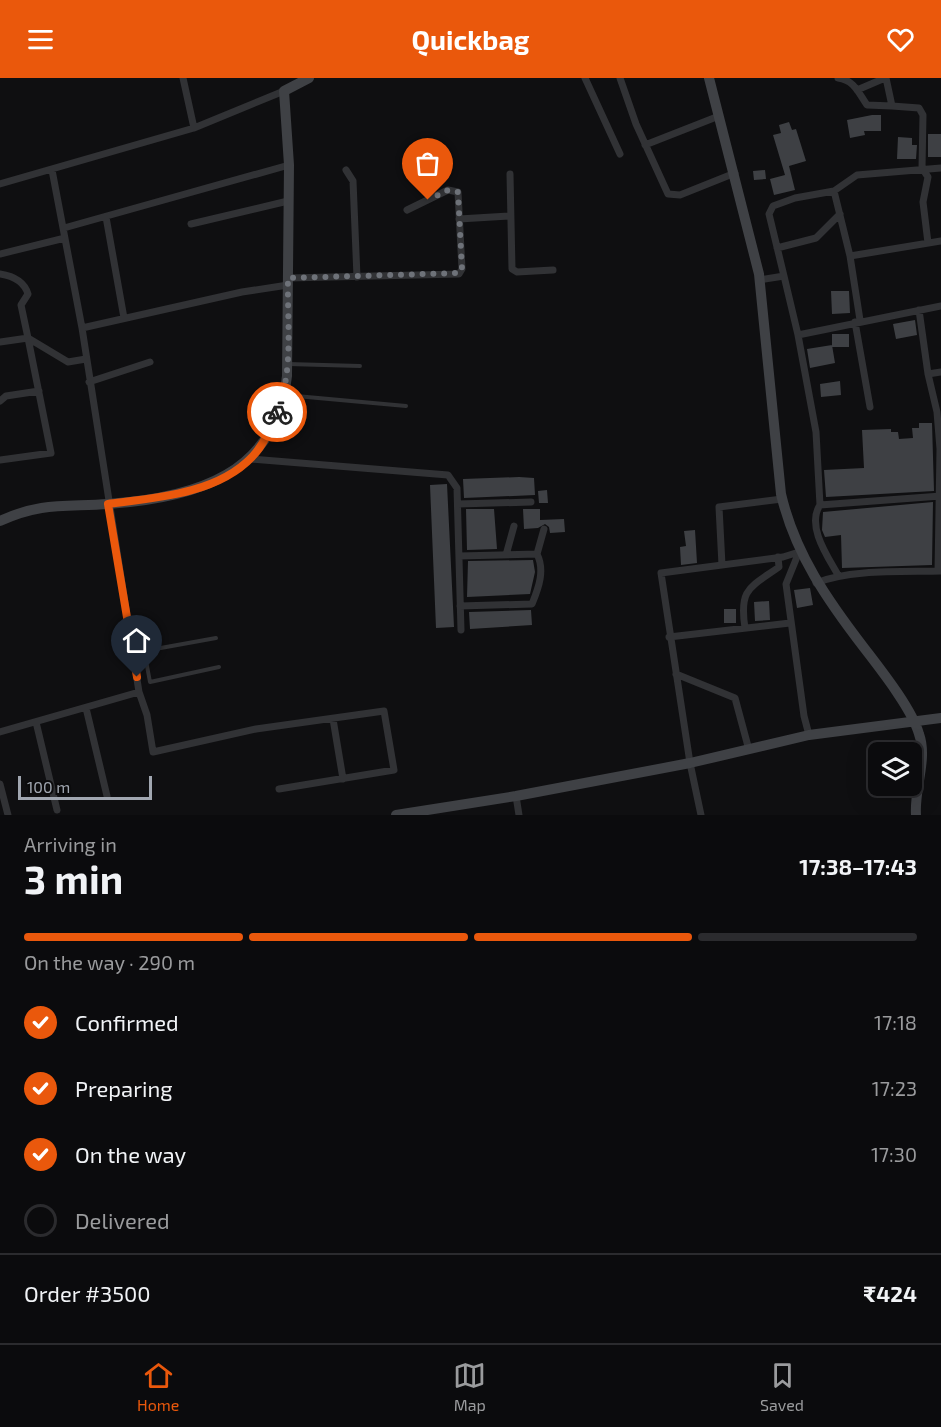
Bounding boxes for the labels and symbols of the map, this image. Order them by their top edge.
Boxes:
pin [402,138,453,200]
courier [247,382,307,442]
pin [111,615,162,677]
scale bar [18,773,152,800]

